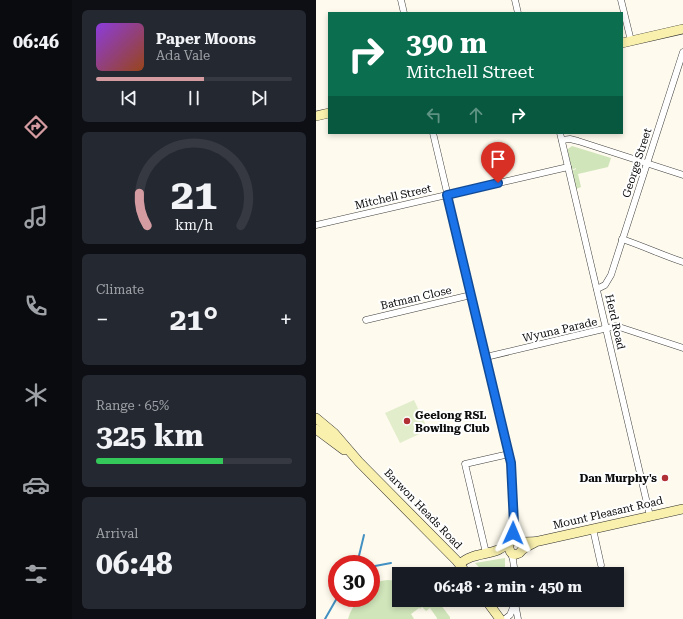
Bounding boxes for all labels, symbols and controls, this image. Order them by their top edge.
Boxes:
text: 390 m [406,27,487,60]
icon: right [340,28,392,80]
text: Paper Moons [156,30,256,48]
text: 06:46 [13,31,59,52]
text: Ada Vale [156,48,210,63]
text: Mitchell Street [406,61,534,82]
icon: previous [118,87,140,109]
icon: pause [183,87,205,109]
icon: next [248,87,270,109]
icon: left [423,104,445,126]
icon: ahead [465,104,487,126]
icon: right [507,104,529,126]
icon: directions [22,113,50,141]
street label: George Street [620,127,654,199]
pin [481,142,515,183]
icon: arrive [487,148,509,170]
text: 21 [171,169,217,218]
street label: Mitchell Street [353,182,433,212]
icon: music [22,203,50,231]
text: km/h [175,216,213,232]
text: Climate [96,282,144,297]
street label: Batman Close [379,284,453,312]
icon: phone [22,292,50,320]
street label: Herd Road [602,293,628,351]
text: 21° [170,302,218,337]
text: − [96,307,108,332]
text: + [280,307,292,332]
street label: Wyuna Parade [521,315,599,345]
icon: climate [22,381,50,409]
text: Range · 65% [96,398,169,413]
place label: Geelong RSL Bowling Club [415,409,490,435]
marker: Geelong RSL Bowling Club [402,416,412,426]
text: 325 km [96,418,204,453]
street label: Barwon Heads Road [381,466,465,552]
icon: car [22,471,50,499]
place label: Dan Murphy's [579,472,657,485]
marker: Dan Murphy's [660,473,670,483]
street label: Mount Pleasant Road [552,494,664,532]
position arrow [492,512,534,554]
text: Arrival [96,526,138,541]
text: 06:48 [96,546,173,581]
speed limit sign: 30 [328,555,380,607]
icon: filters [22,560,50,588]
text: 06:48 · 2 min · 450 m [434,578,582,596]

